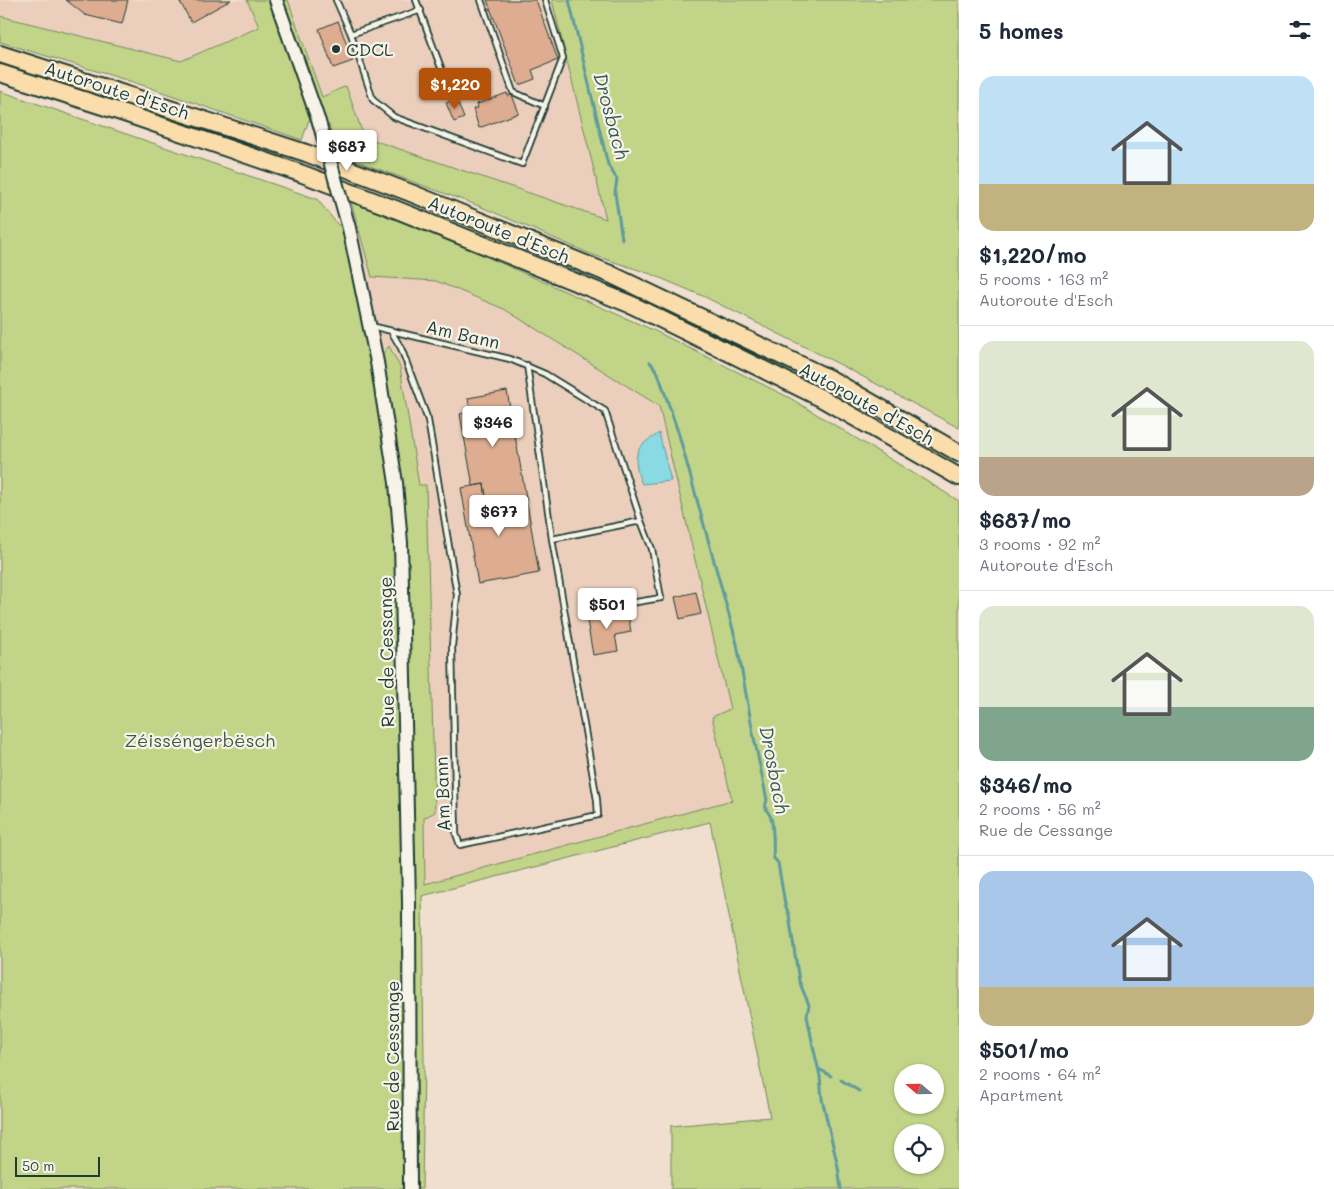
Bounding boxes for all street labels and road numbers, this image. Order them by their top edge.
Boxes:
street label: Autoroute d'Esch [42,55,192,125]
street label: Autoroute d'Esch [425,190,573,268]
street label: Am Bann [424,314,502,354]
street label: Autoroute d'Esch [795,356,939,450]
street label: Rue de Cessange [373,576,399,728]
street label: Am Bann [429,756,455,832]
street label: Rue de Cessange [380,981,404,1131]

